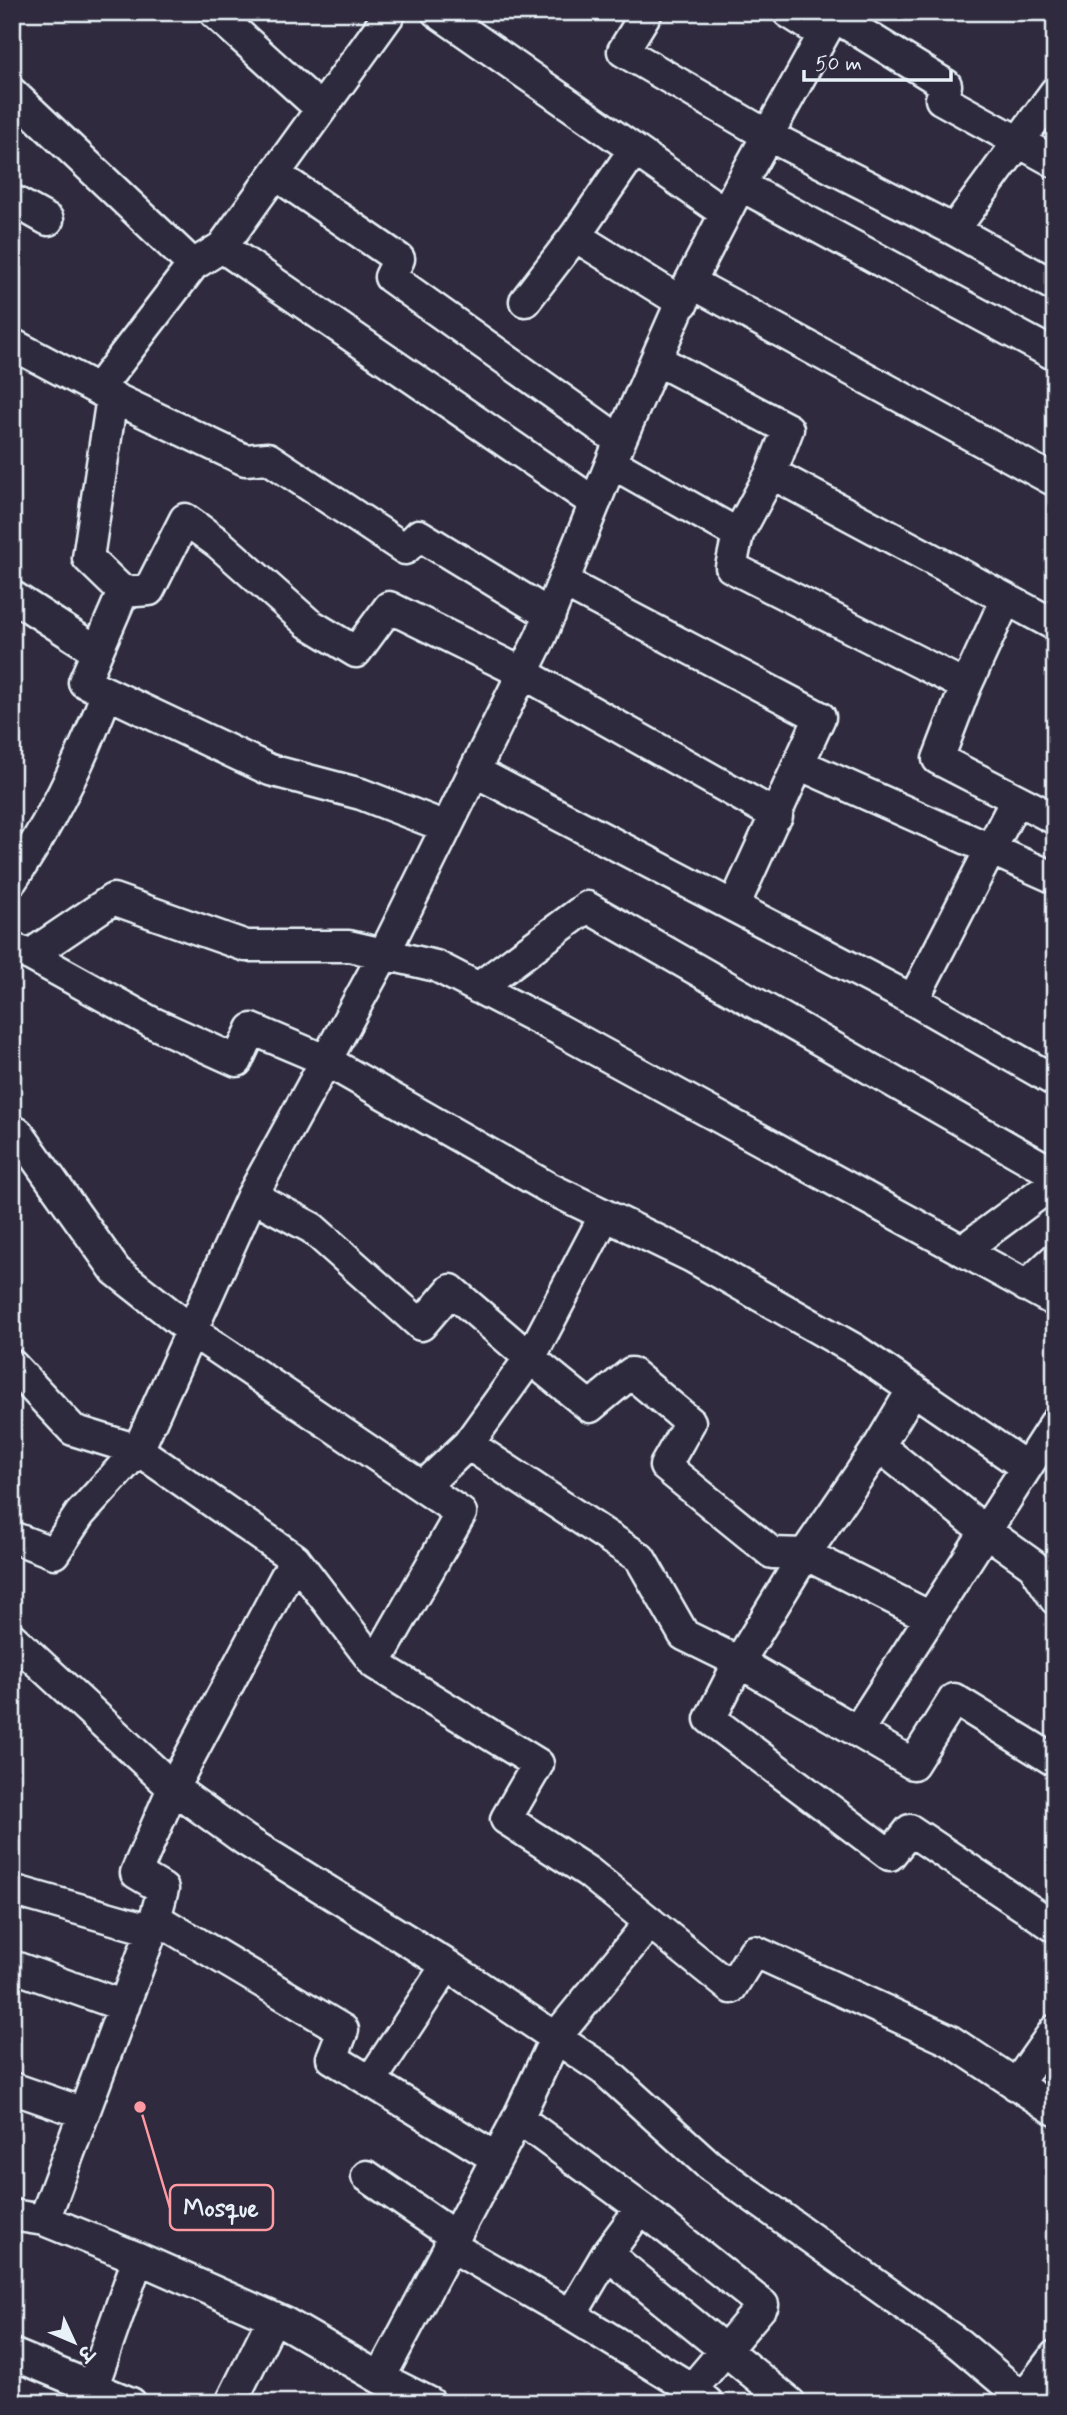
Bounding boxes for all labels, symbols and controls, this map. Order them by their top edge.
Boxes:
scale bar [804,38,951,82]
text: 50 m [815,50,862,78]
callout: Mosque [170,2185,273,2230]
text: Mosque [183,2194,259,2225]
north arrow [38,2306,108,2376]
text: उ [70,2338,100,2368]

